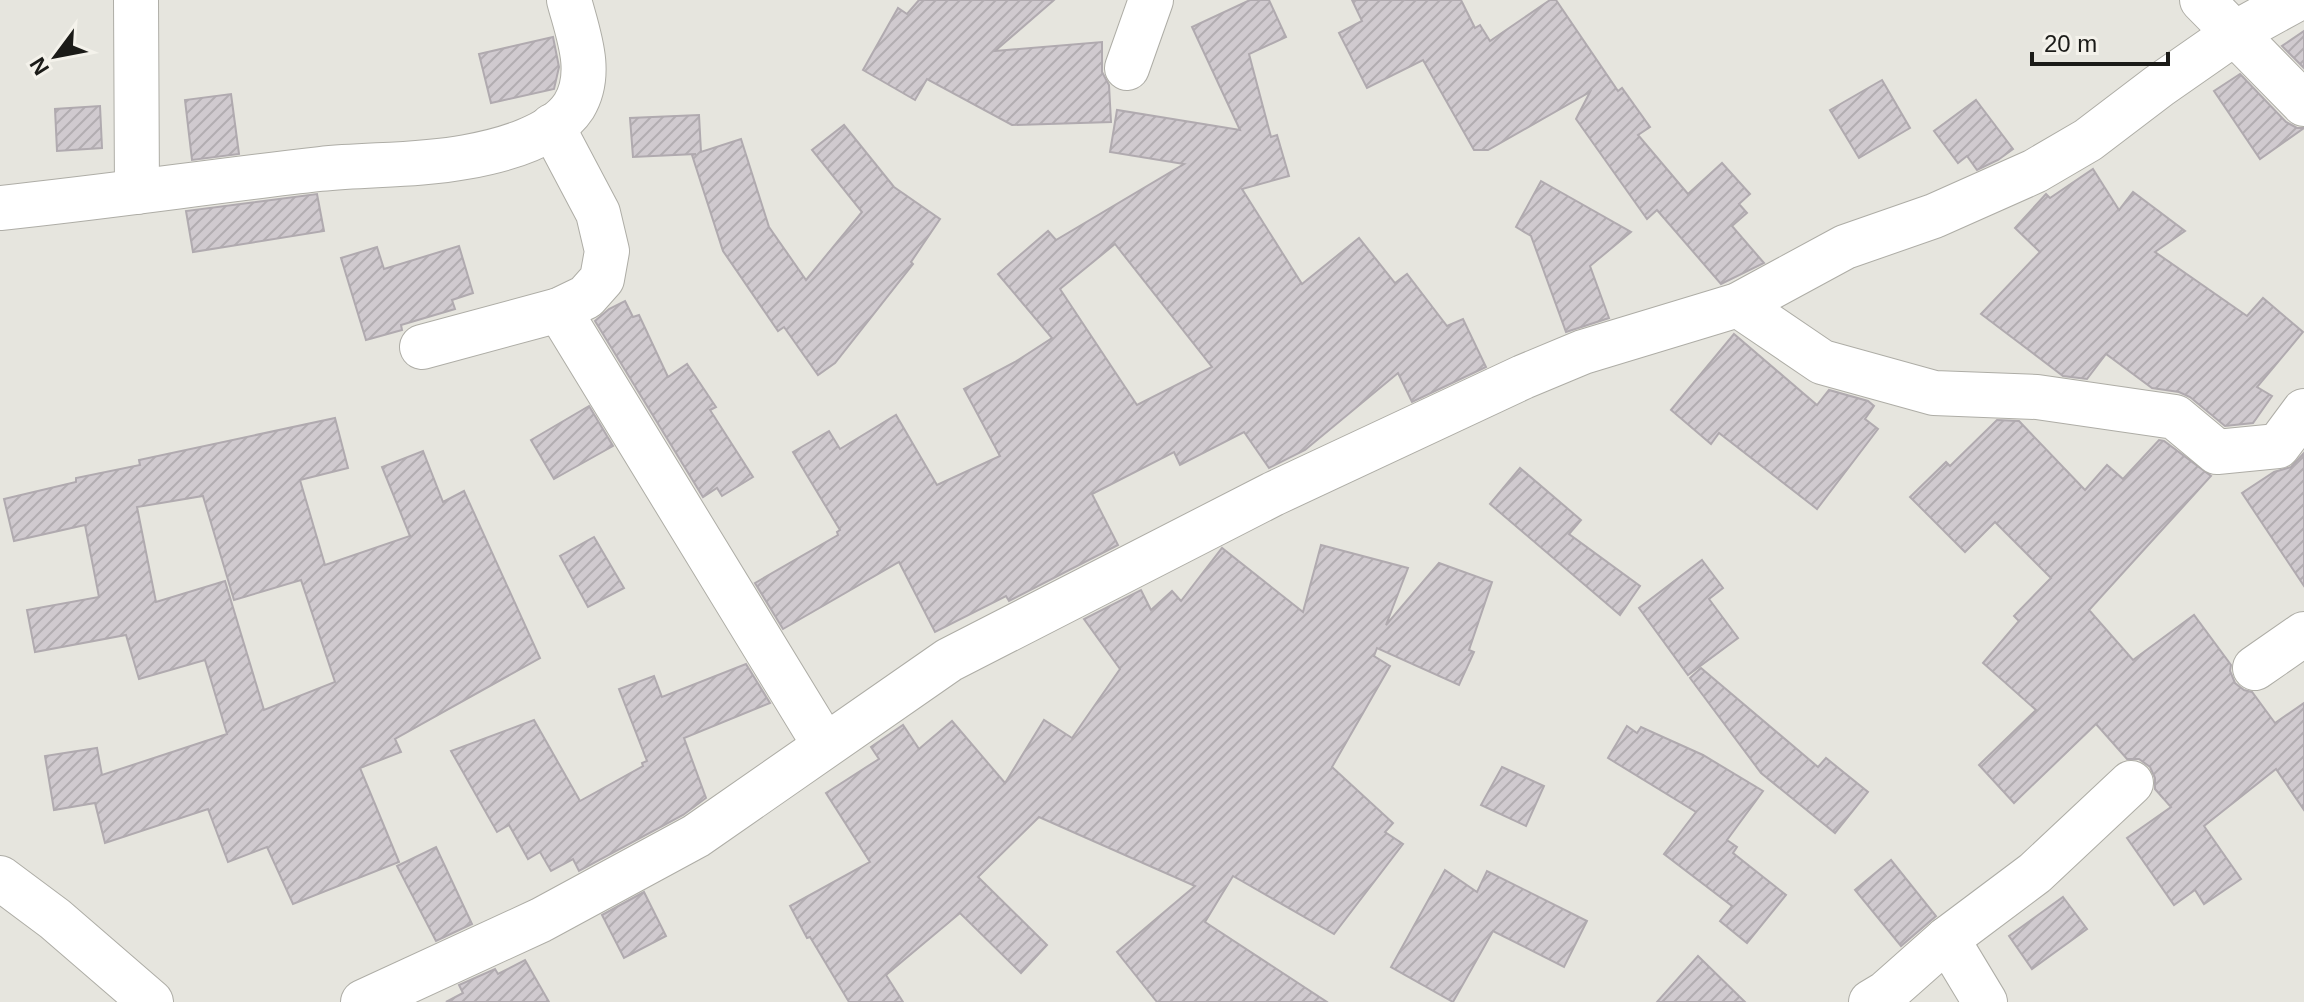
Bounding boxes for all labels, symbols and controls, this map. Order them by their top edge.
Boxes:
north arrow [16,16,96,96]
scale bar [2032,16,2168,66]
text: 20 m [2044,30,2097,57]
text: N [25,53,54,80]

